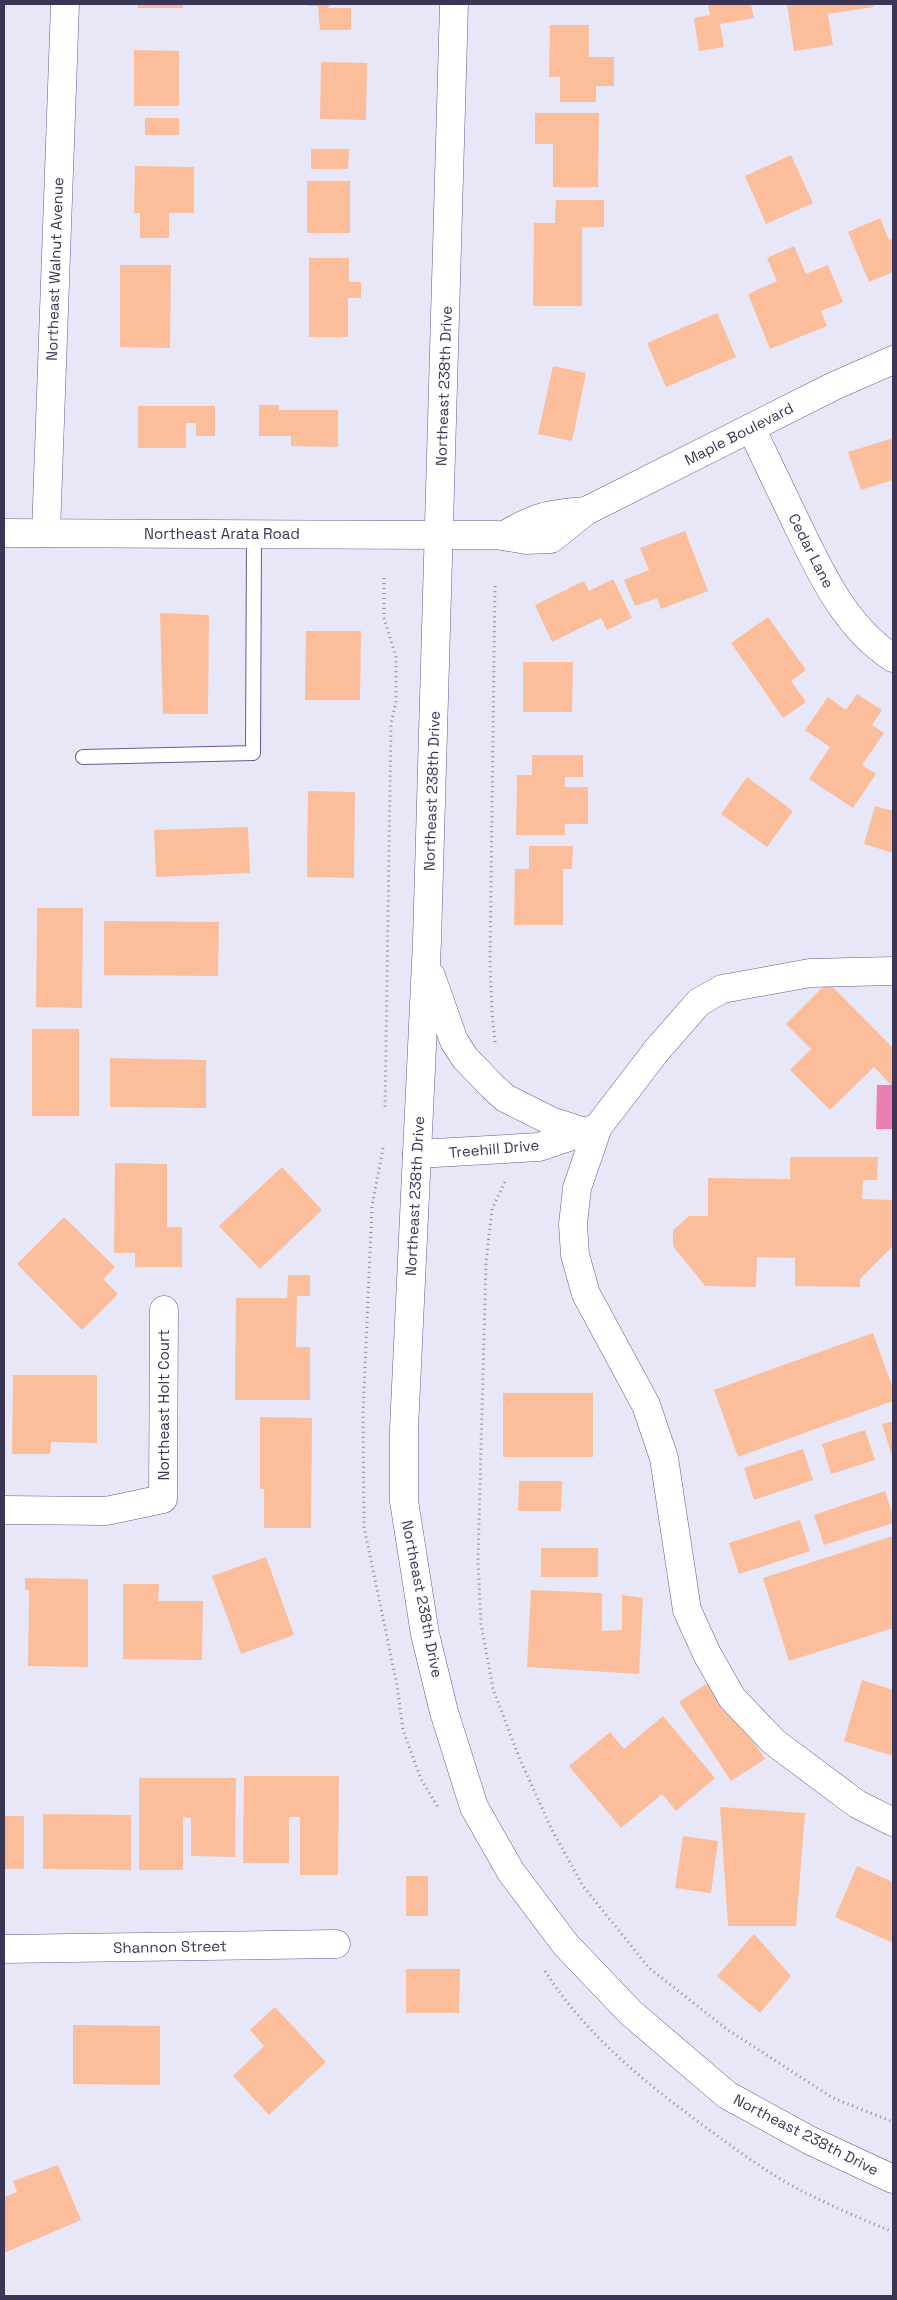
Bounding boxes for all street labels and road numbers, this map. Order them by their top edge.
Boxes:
street label: Northeast Walnut Avenue [42,177,67,361]
street label: Northeast 238th Drive [431,305,456,466]
street label: Maple Boulevard [681,398,796,469]
street label: Cedar Lane [785,510,838,591]
street label: Northeast Arata Road [144,524,300,543]
street label: Northeast 238th Drive [419,710,444,871]
street label: Northeast 238th Drive [401,1115,428,1276]
street label: Treehill Drive [448,1135,540,1162]
street label: Northeast Holt Court [154,1329,173,1481]
street label: Northeast 238th Drive [398,1518,447,1679]
street label: Shannon Street [113,1936,227,1957]
street label: Northeast 238th Drive [731,2090,882,2179]

